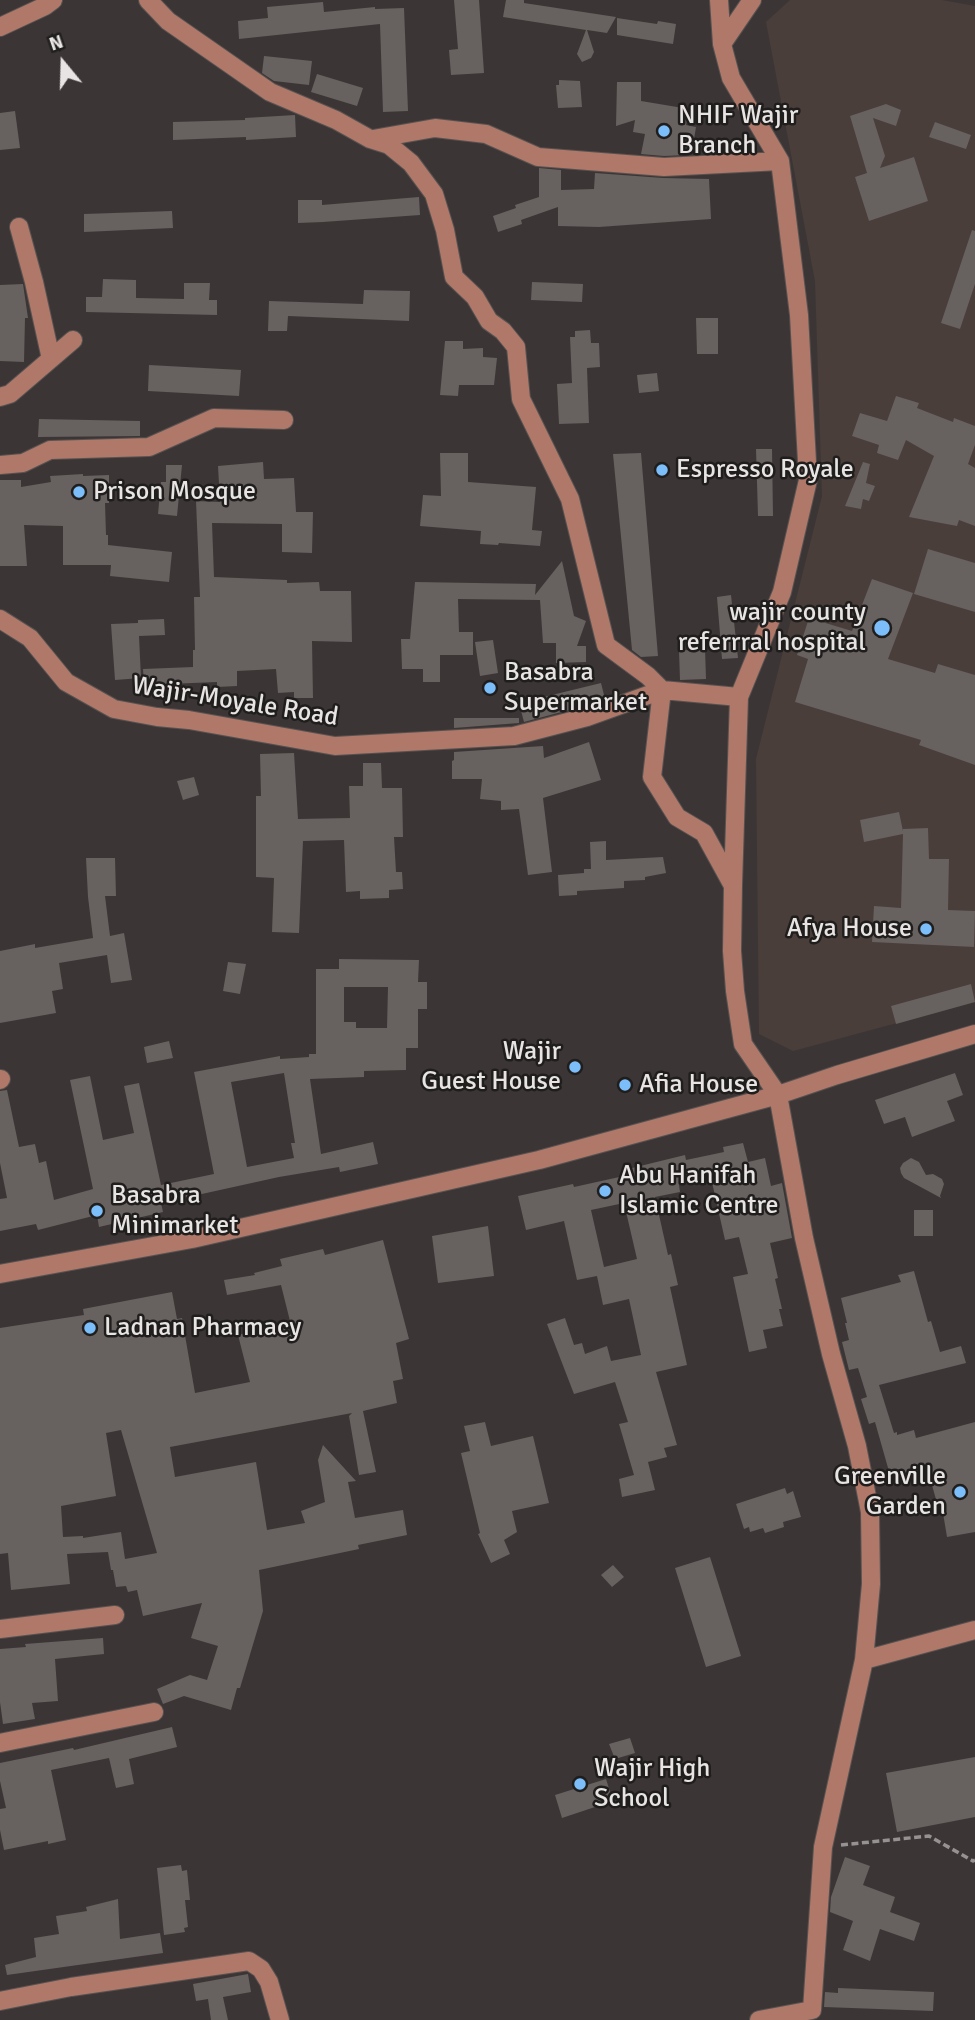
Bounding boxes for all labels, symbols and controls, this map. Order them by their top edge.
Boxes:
north arrow [28,28,98,98]
text: N [46,30,66,57]
place label: NHIF Wajir Branch [678,100,798,162]
marker: NHIF Wajir Branch [656,123,672,139]
place label: Espresso Royale [676,454,854,486]
marker: Espresso Royale [654,462,670,478]
place label: Prison Mosque [93,476,256,508]
marker: Prison Mosque [71,484,87,500]
place label: wajir county referrral hospital [678,597,866,658]
marker: wajir county referrral hospital [872,618,892,638]
place label: Basabra Supermarket [504,657,647,718]
street label: Wajir-Moyale Road [130,670,340,734]
marker: Basabra Supermarket [482,680,498,696]
place label: Afya House [787,913,912,945]
marker: Afya House [918,921,934,937]
place label: Wajir Guest House [421,1036,561,1098]
marker: Wajir Guest House [567,1059,583,1075]
place label: Afia House [639,1069,758,1101]
marker: Afia House [617,1077,633,1093]
place label: Abu Hanifah Islamic Centre [619,1160,778,1222]
place label: Basabra Minimarket [111,1180,238,1242]
marker: Abu Hanifah Islamic Centre [597,1183,613,1199]
marker: Basabra Minimarket [89,1203,105,1219]
place label: Ladnan Pharmacy [104,1312,301,1344]
marker: Ladnan Pharmacy [82,1320,98,1336]
place label: Greenville Garden [834,1461,946,1522]
marker: Greenville Garden [952,1484,968,1500]
place label: Wajir High School [594,1753,710,1814]
marker: Wajir High School [572,1776,588,1792]

